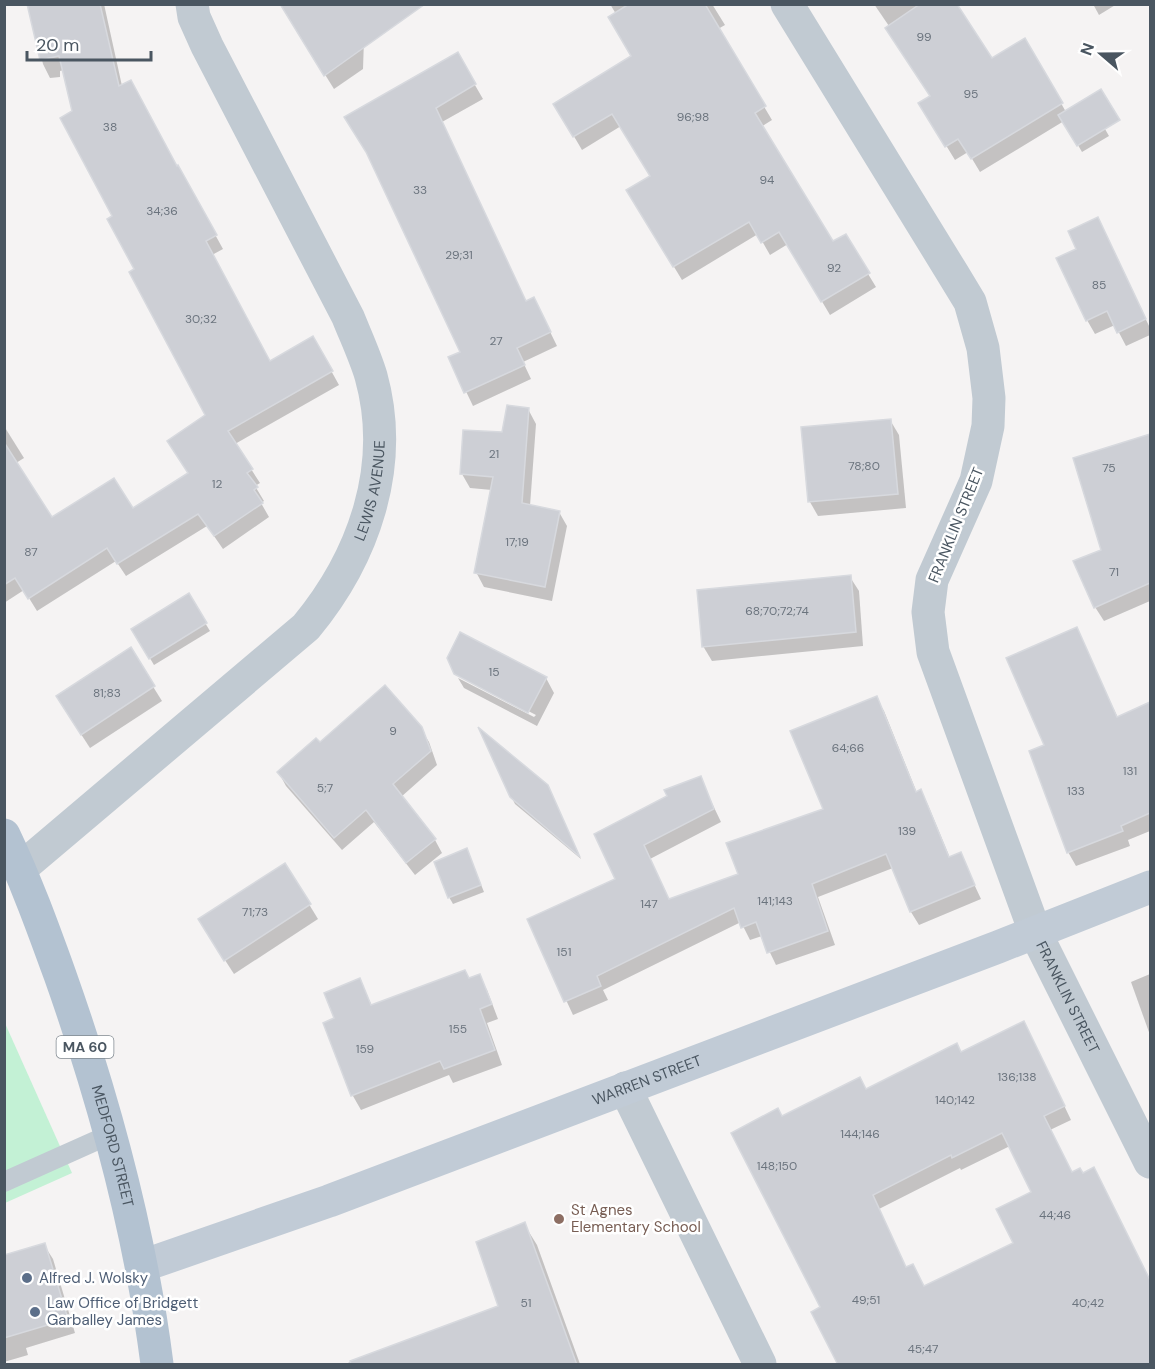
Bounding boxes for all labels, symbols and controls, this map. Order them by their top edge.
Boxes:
scale bar [27,24,152,62]
north arrow [1071,24,1131,84]
house number: 99 [916,29,932,45]
text: 20 m [36,33,79,57]
text: N [1076,40,1099,58]
house number: 95 [964,86,978,102]
house number: 96;98 [677,109,709,125]
house number: 38 [103,119,117,135]
house number: 94 [760,172,774,188]
house number: 33 [413,182,427,198]
house number: 34;36 [146,203,178,219]
house number: 29;31 [445,247,473,263]
house number: 92 [827,260,841,276]
house number: 85 [1092,277,1106,293]
house number: 30;32 [185,311,217,327]
house number: 27 [489,333,503,349]
street label: LEWIS AVENUE [350,440,390,544]
house number: 21 [489,446,499,462]
house number: 78;80 [848,458,880,474]
house number: 75 [1102,460,1116,476]
street label: FRANKLIN STREET [924,464,988,586]
house number: 12 [212,476,222,492]
house number: 17;19 [505,534,529,550]
house number: 87 [24,544,38,560]
house number: 71 [1109,564,1119,580]
house number: 68;70;72;74 [745,603,809,619]
house number: 15 [488,664,500,680]
house number: 81;83 [93,685,121,701]
house number: 9 [389,723,397,739]
house number: 64;66 [832,740,864,756]
house number: 131 [1123,763,1137,779]
house number: 5;7 [317,780,333,796]
house number: 133 [1067,783,1085,799]
house number: 139 [898,823,916,839]
house number: 141;143 [757,893,793,909]
house number: 147 [640,896,658,912]
house number: 71;73 [242,904,268,920]
street label: FRANKLIN STREET [1031,938,1104,1057]
house number: 151 [557,944,571,960]
house number: 155 [449,1021,467,1037]
road number: MA 60 [56,1036,113,1058]
house number: 159 [356,1041,374,1057]
street label: WARREN STREET [589,1050,704,1110]
house number: 136;138 [997,1069,1037,1085]
street label: MEDFORD STREET [87,1083,138,1209]
house number: 140;142 [935,1092,975,1108]
house number: 144;146 [840,1126,880,1142]
house number: 148;150 [757,1158,797,1174]
place label: St Agnes Elementary School [571,1200,701,1237]
house number: 44;46 [1039,1207,1071,1223]
marker: St Agnes Elementary School [552,1212,566,1226]
place label: Alfred J. Wolsky [39,1268,149,1288]
marker: Alfred J. Wolsky [20,1271,34,1285]
house number: 49;51 [852,1292,880,1308]
place label: Law Office of Bridgett Garballey James [47,1293,198,1330]
house number: 51 [520,1295,532,1311]
house number: 40;42 [1072,1295,1104,1311]
marker: Law Office of Bridgett Garballey James [28,1305,42,1319]
house number: 45;47 [907,1341,939,1357]

